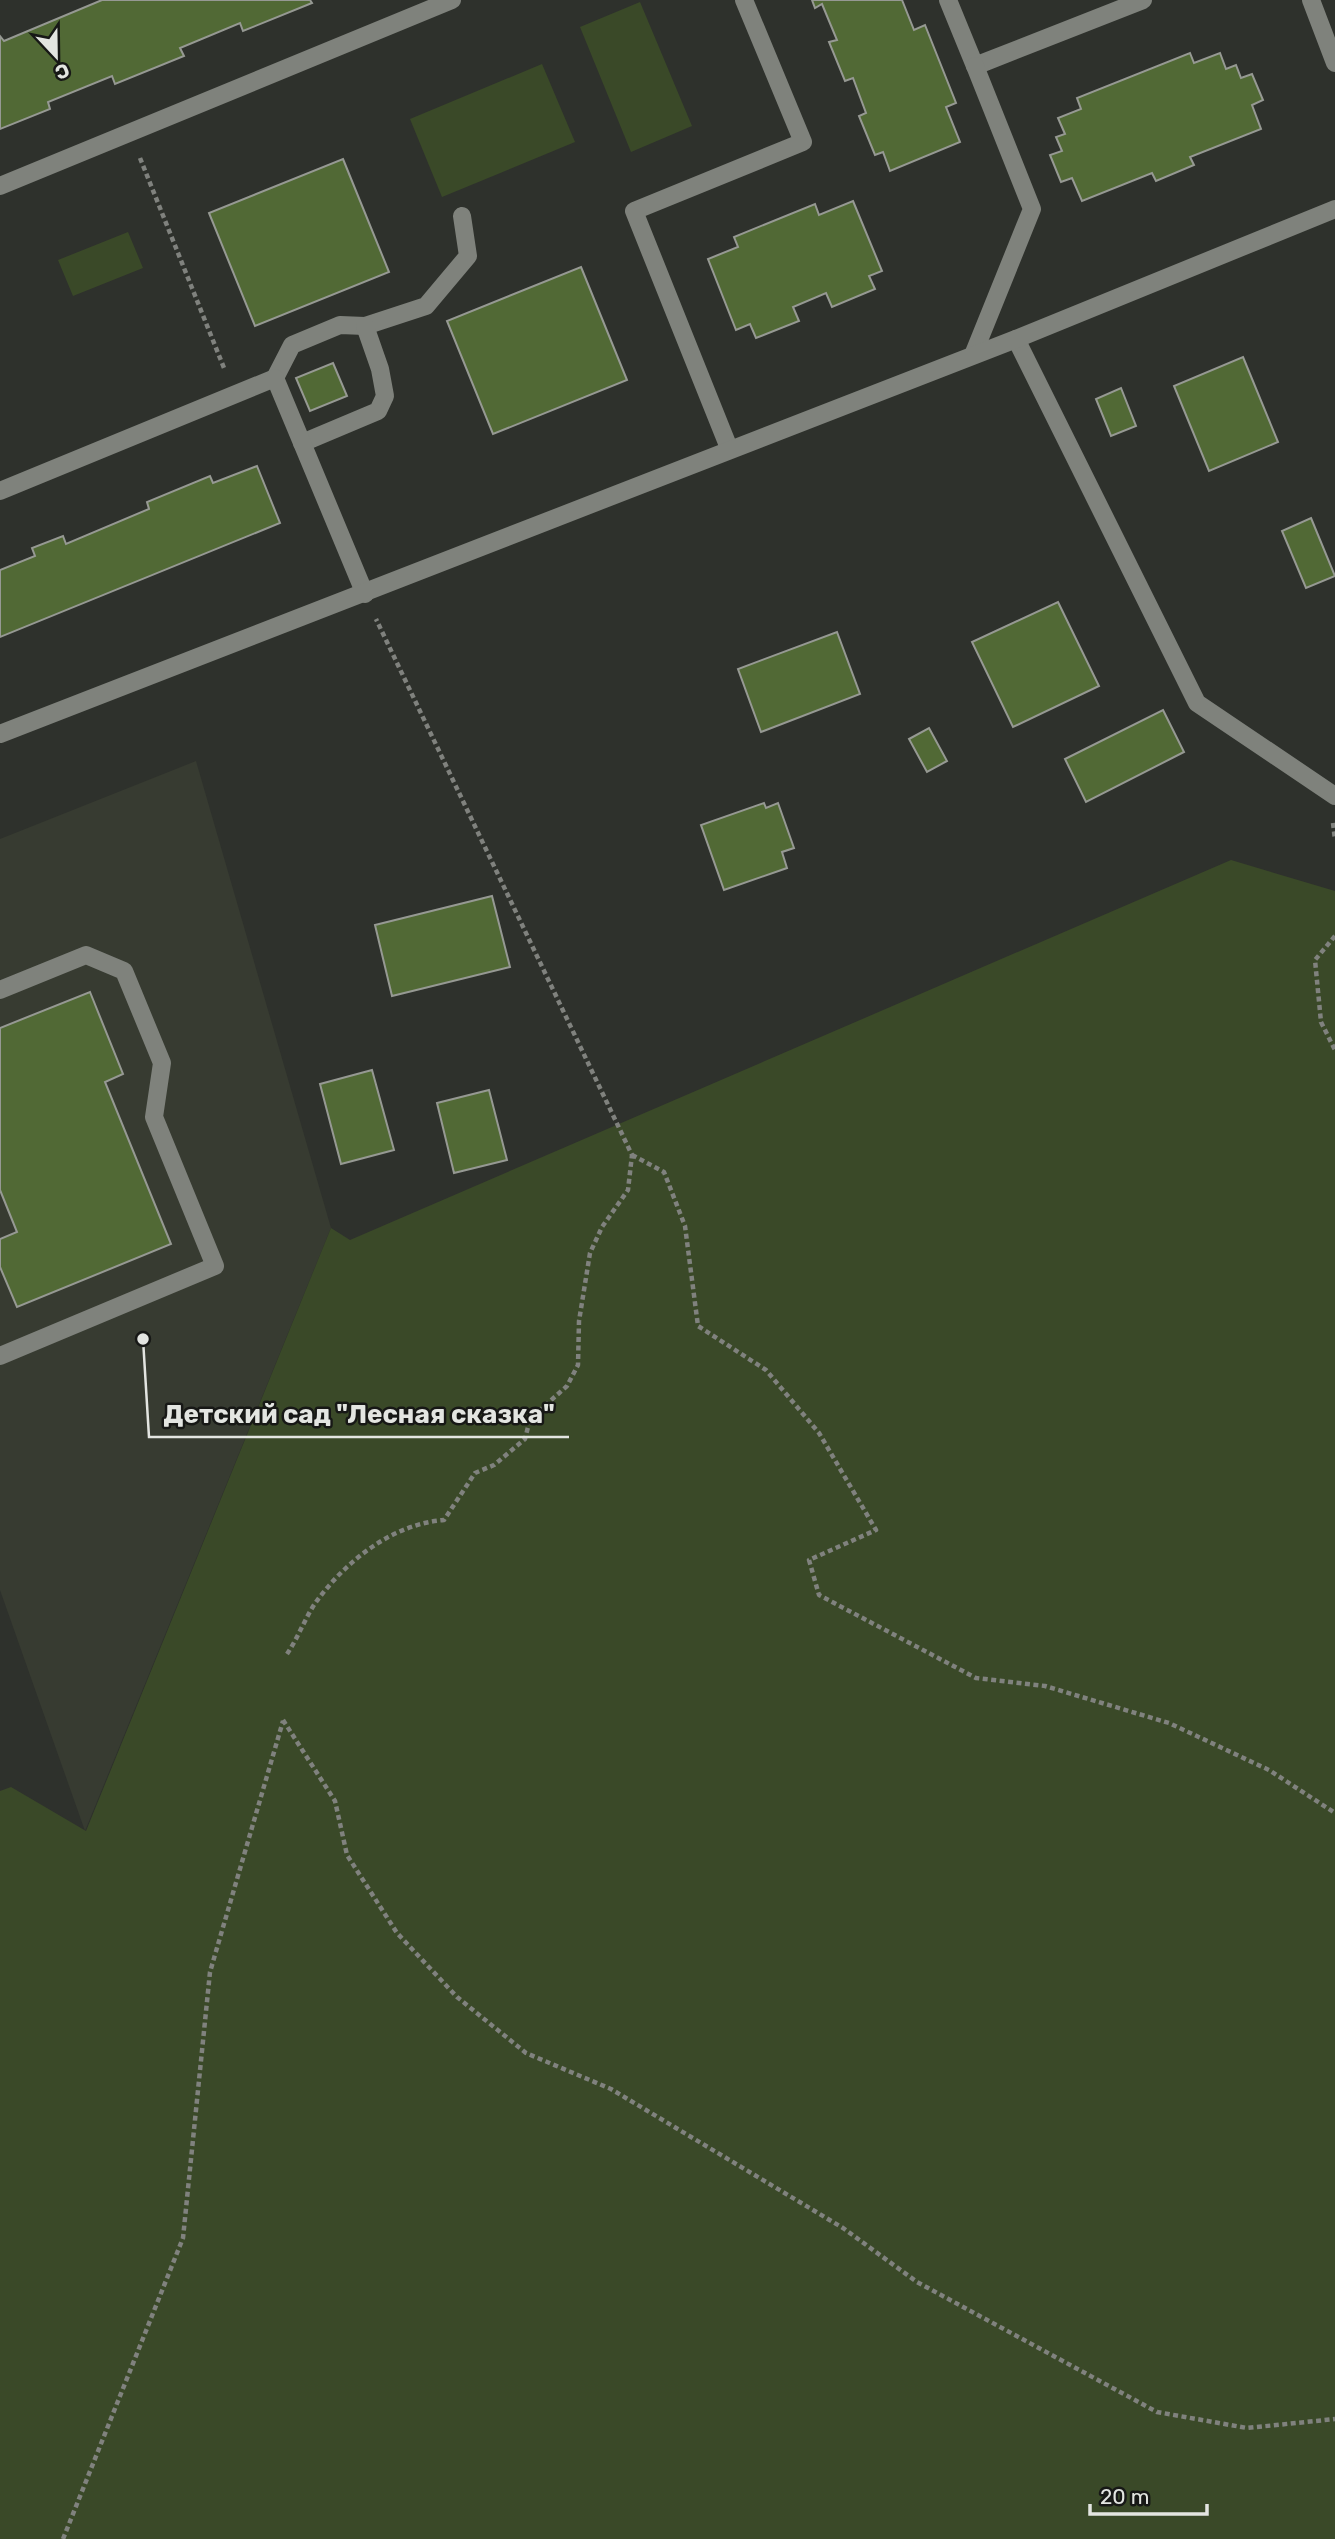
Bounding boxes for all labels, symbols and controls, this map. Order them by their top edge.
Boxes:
north arrow [21,21,91,91]
text: С [52,58,73,84]
callout: Детский сад "Лесная сказка" [149,1390,569,1437]
text: Детский сад "Лесная сказка" [163,1399,555,1430]
scale bar [1090,2472,1207,2516]
text: 20 m [1100,2484,1149,2509]

